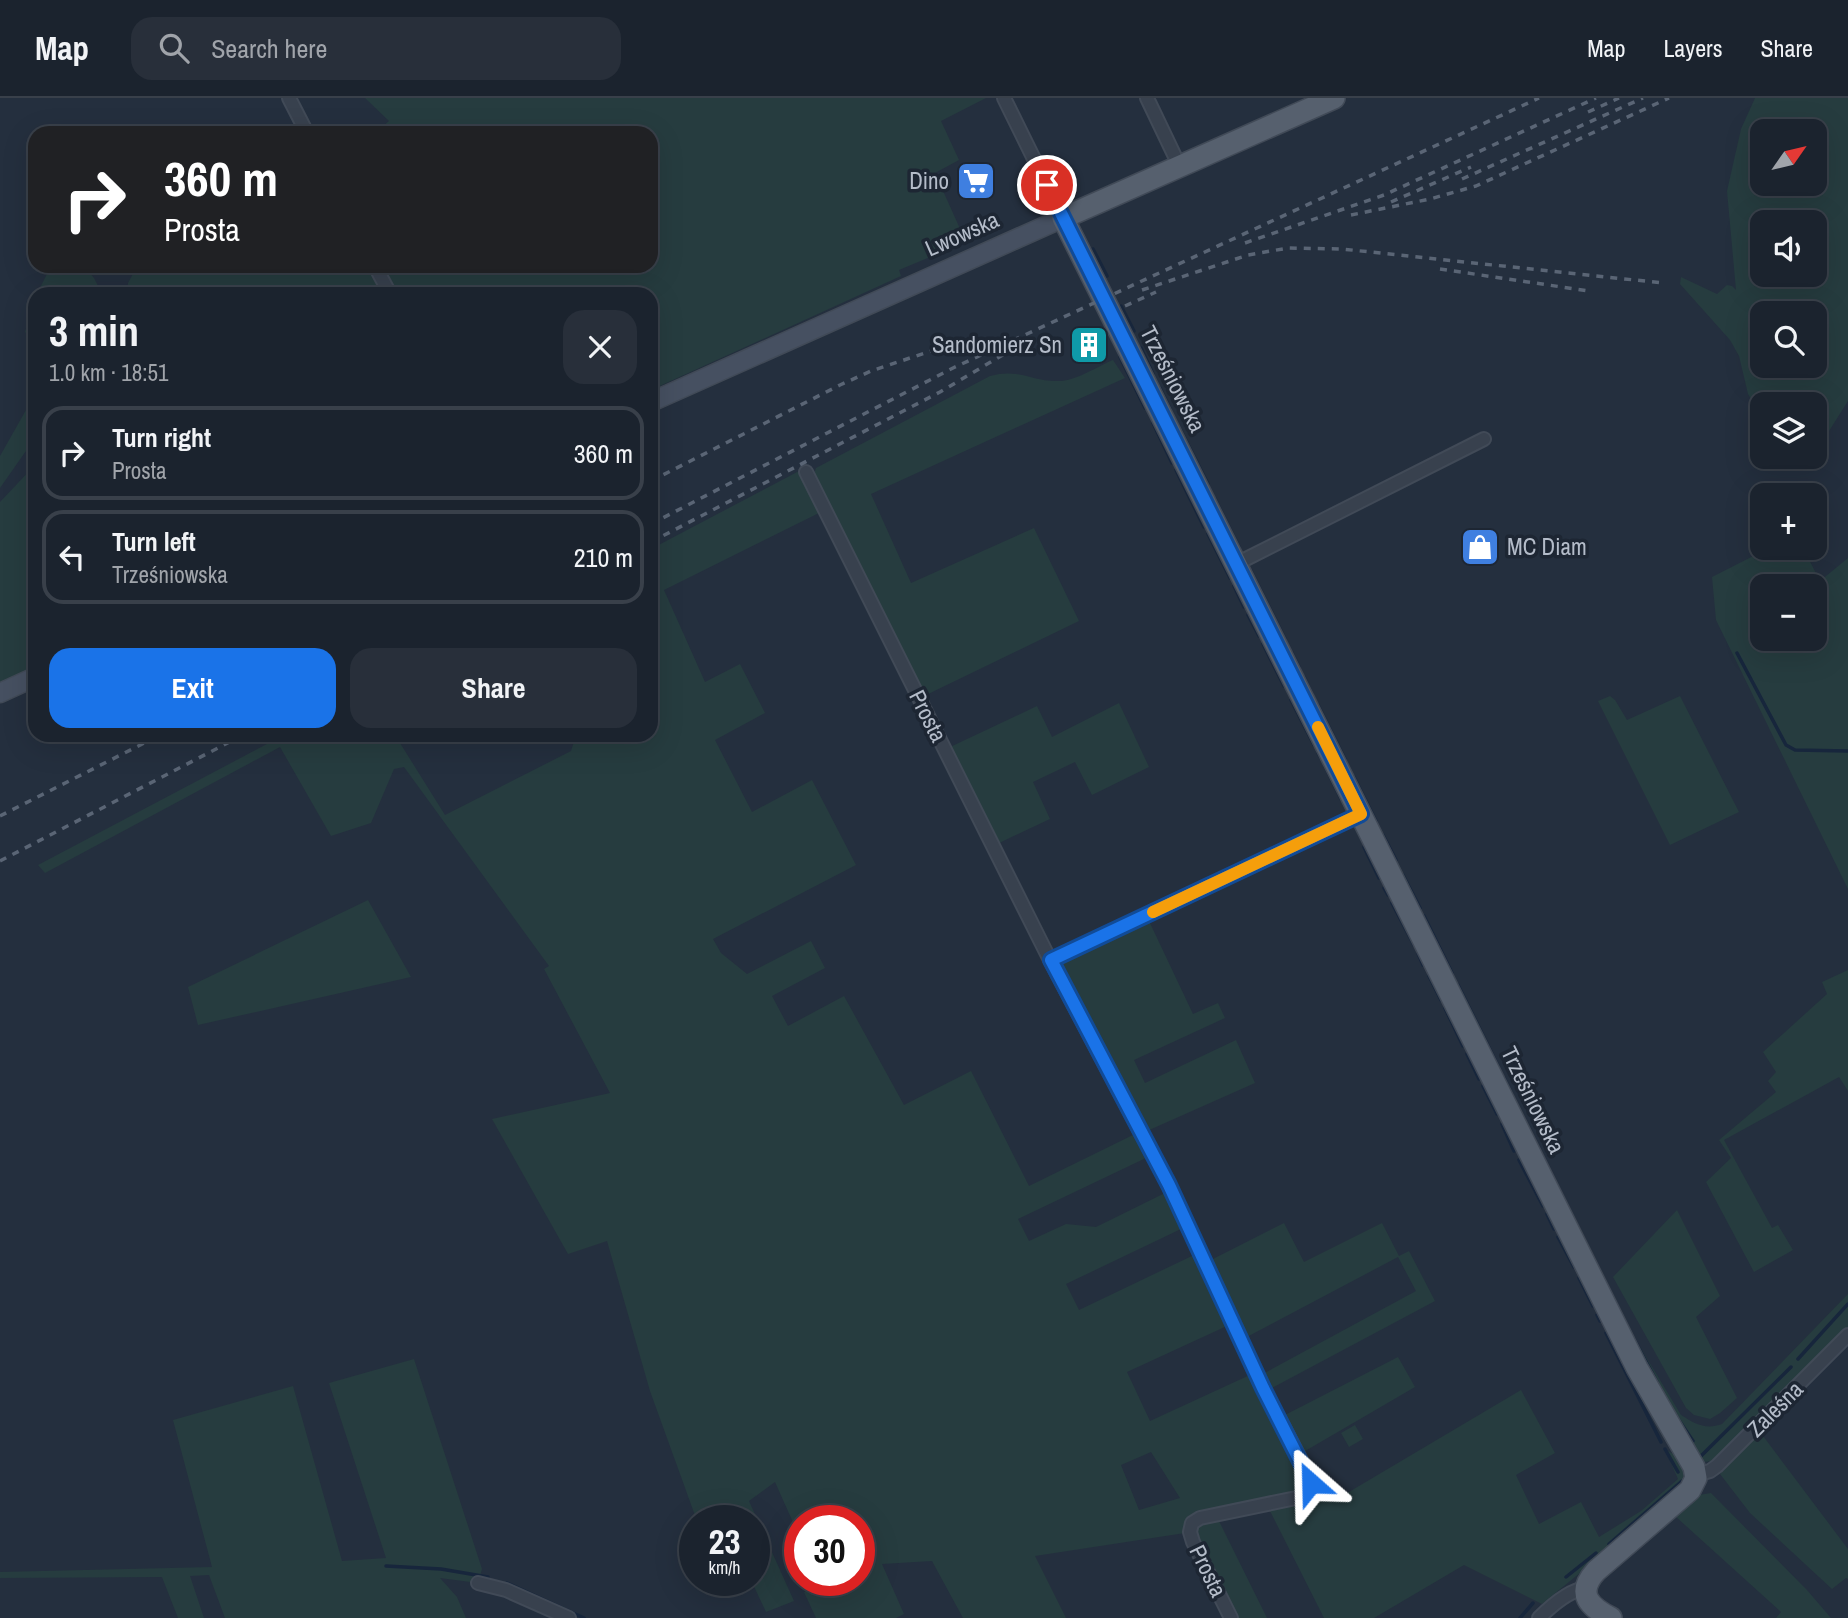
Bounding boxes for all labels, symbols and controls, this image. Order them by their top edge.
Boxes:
search box [131,17,621,80]
text: Map [35,26,89,70]
icon: search [155,29,193,67]
text: Search here [211,31,327,66]
text: Map [1587,32,1625,64]
text: Layers [1663,32,1722,64]
text: Share [1760,32,1813,64]
north arrow [1750,119,1827,196]
map controls [1750,119,1827,651]
text: 360 m [164,145,278,211]
icon: right [49,154,140,245]
pin [1017,155,1077,215]
supermarket icon: Dino [955,160,997,202]
place label: Dino [909,165,949,196]
icon: arrive [1028,166,1066,204]
street label: Lwowska [920,203,1004,263]
text: Prosta [164,208,240,251]
button: sound [1750,210,1827,287]
button: search [1750,301,1827,378]
text: 3 min [49,303,139,359]
button: close [563,310,637,384]
street label: Trześniowska [1133,320,1214,438]
building icon: Sandomierz Sn [1068,324,1110,366]
place label: Sandomierz Sn [932,329,1062,360]
text: 1.0 km · 18:51 [49,357,169,388]
button: layers [1750,392,1827,469]
text: Turn right [112,420,211,455]
icon: right [53,434,91,472]
text: 360 m [574,436,633,471]
text: Prosta [112,455,167,486]
button: + [1750,483,1827,560]
text: Turn left [112,524,196,559]
shop icon: MC Diam [1459,526,1501,568]
place label: MC Diam [1507,531,1587,562]
icon: left [53,538,91,576]
text: 210 m [574,540,633,575]
text: Trześniowska [112,559,228,590]
button: − [1750,574,1827,651]
button: Exit [49,648,336,728]
button: Share [350,648,637,728]
street label: Prosta [902,684,955,748]
street label: Trześniowska [1494,1041,1573,1159]
street label: Zaleśna [1740,1374,1810,1443]
position arrow [1274,1446,1348,1520]
speed limit sign: 30 [784,1505,875,1596]
text: 23 [709,1518,740,1565]
street label: Prosta [1183,1539,1235,1603]
text: km/h [709,1555,741,1580]

